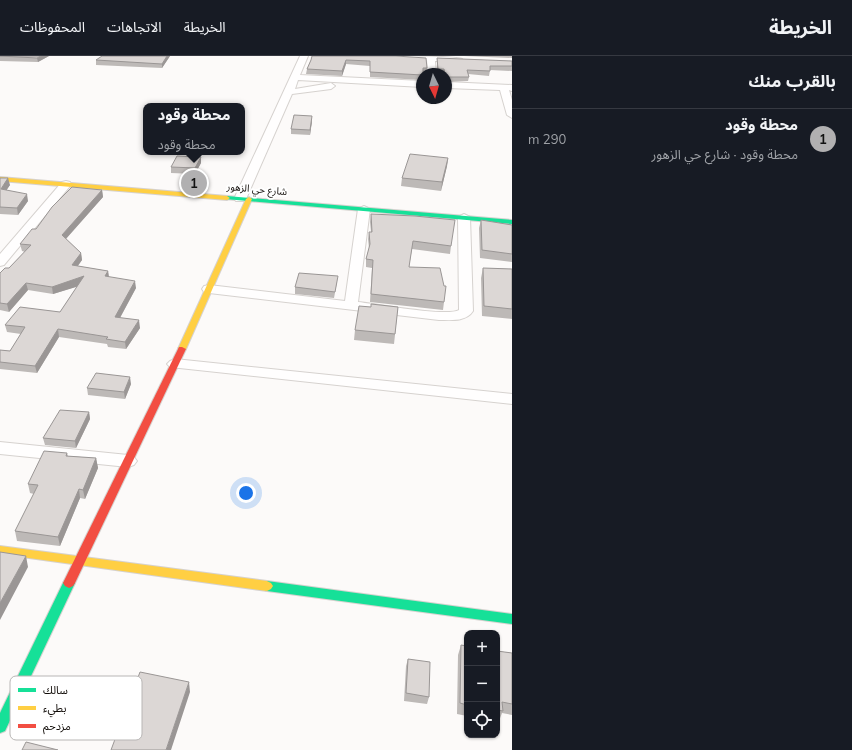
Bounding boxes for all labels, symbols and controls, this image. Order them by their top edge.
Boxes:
text: الخريطة [769,15,832,39]
text: المحفوظات [20,18,85,36]
text: الاتجاهات [107,18,162,36]
text: الخريطة [184,18,226,36]
north arrow [416,68,452,104]
text: بالقرب منك [748,70,836,91]
popup [143,103,245,155]
text: محطة وقود [157,105,231,124]
text: محطة وقود [725,115,798,134]
text: 290 m [528,131,566,147]
text: 1 [819,131,827,147]
text: محطة وقود [157,136,215,152]
text: محطة وقود · شارع حي الزهور [651,146,798,162]
pin: 1 [181,168,207,198]
street label: شارع حي الزهور [225,180,288,199]
your location [236,483,256,503]
map controls [464,630,500,738]
button: + [464,630,500,666]
button: − [464,666,500,702]
legend [10,676,142,740]
text: سالك [43,683,68,697]
text: بطيء [43,701,66,718]
button: locate [464,702,500,738]
text: مزدحم [43,719,71,735]

